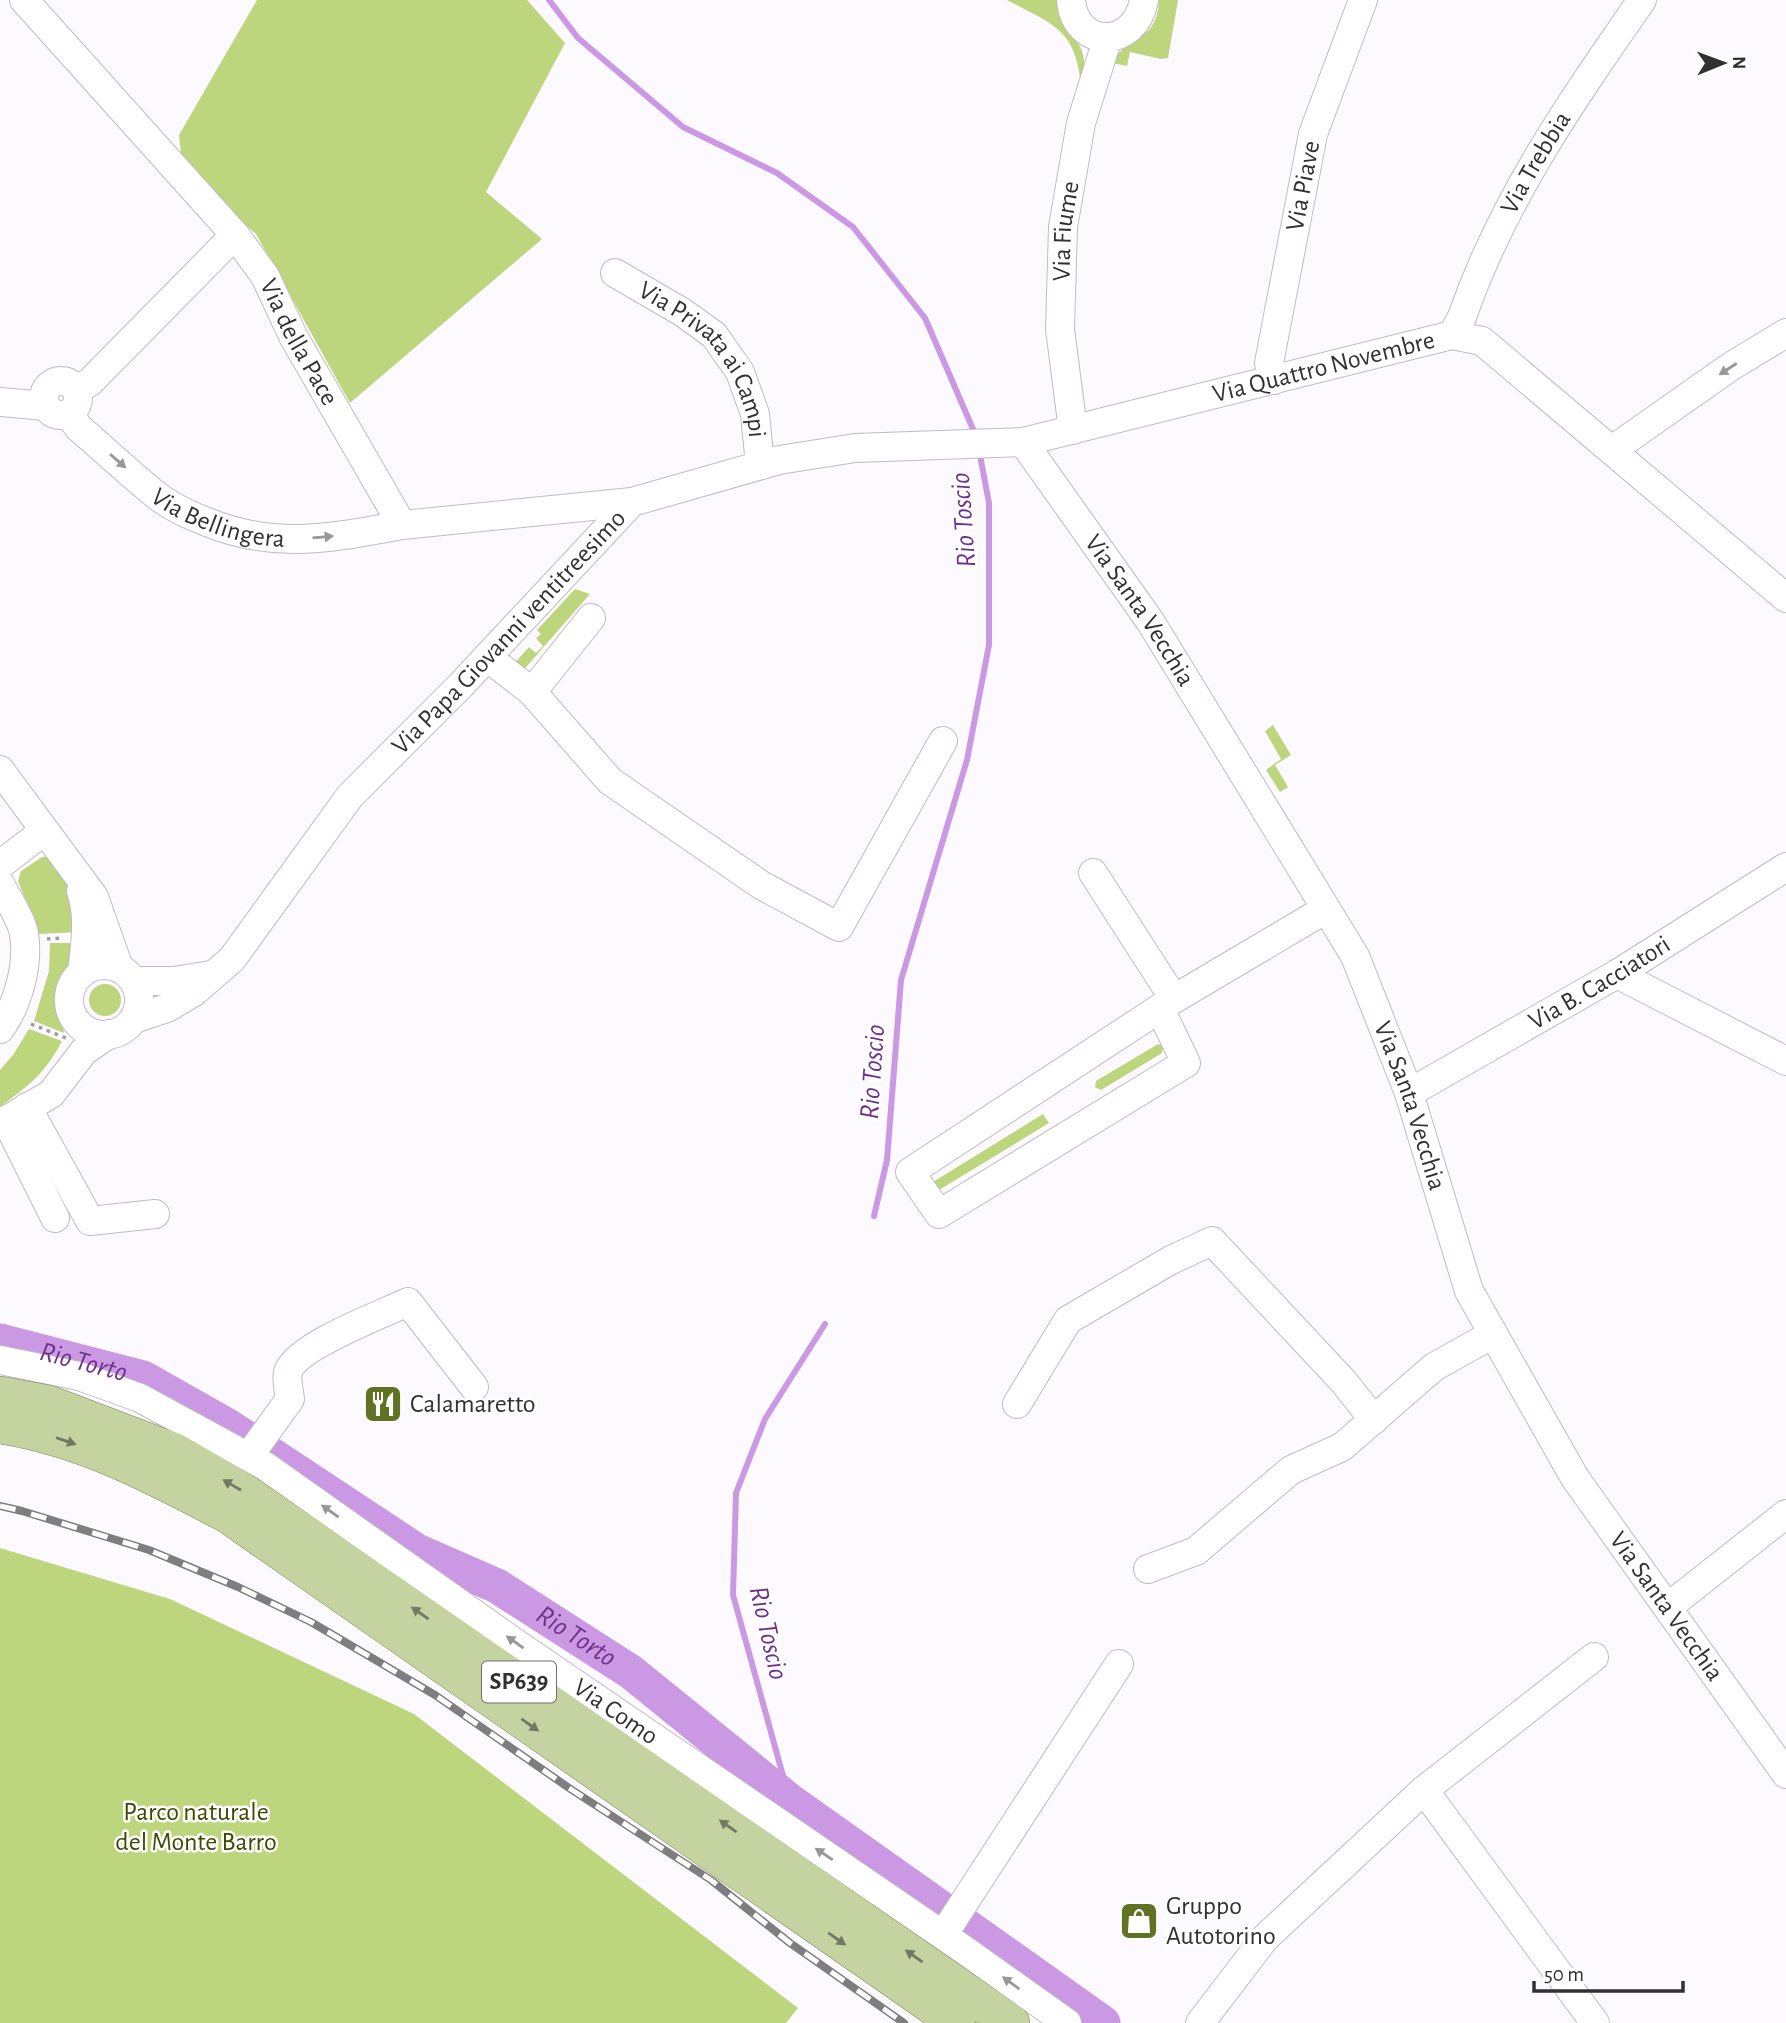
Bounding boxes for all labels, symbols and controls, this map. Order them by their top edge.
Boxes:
north arrow [1688,28,1758,98]
text: N [1729,56,1748,70]
street label: Via Trebbia [1496,107,1576,218]
street label: Via Piave [1282,139,1324,233]
street label: Via Fiume [1048,179,1084,282]
street label: Via della Pace [255,275,343,410]
street label: Via Privata ai Campi [634,277,770,439]
street label: Via Quattro Novembre [1210,327,1437,407]
one-way arrow [1718,362,1737,375]
one-way arrow [109,453,127,469]
water label: Rio Toscio [947,472,981,568]
street label: Via Bellingera [146,483,286,552]
street label: Via Papa Giovanni ventitreesimo [387,505,631,759]
street label: Via Santa Vecchia [1080,530,1200,691]
one-way arrow [312,531,334,542]
street label: Via B. Cacciatori [1524,931,1675,1035]
street label: Via Santa Vecchia [1369,1018,1451,1193]
water label: Rio Toscio [856,1024,890,1120]
water label: Rio Torto [37,1338,130,1387]
restaurant icon: Calamaretto [362,1383,404,1425]
place label: Calamaretto [410,1391,536,1417]
one-way arrow [56,1436,77,1447]
one-way arrow [222,1479,241,1491]
one-way arrow [321,1504,339,1518]
street label: Via Santa Vecchia [1605,1527,1728,1686]
water label: Rio Toscio [744,1583,792,1683]
water label: Rio Torto [531,1601,621,1672]
one-way arrow [411,1606,429,1620]
one-way arrow [506,1635,524,1649]
road number: SP639 [482,1662,556,1702]
street label: Via Como [569,1674,663,1750]
one-way arrow [521,1718,539,1732]
park label: Parco naturale del Monte Barro [115,1799,277,1855]
one-way arrow [719,1819,737,1833]
one-way arrow [815,1847,833,1861]
place label: Gruppo Autotorino [1166,1893,1276,1949]
shop icon: Gruppo Autotorino [1118,1900,1160,1942]
one-way arrow [828,1932,846,1946]
one-way arrow [905,1949,923,1963]
scale bar [1534,1950,1683,1994]
text: 50 m [1544,1964,1584,1985]
one-way arrow [1002,1976,1020,1990]

